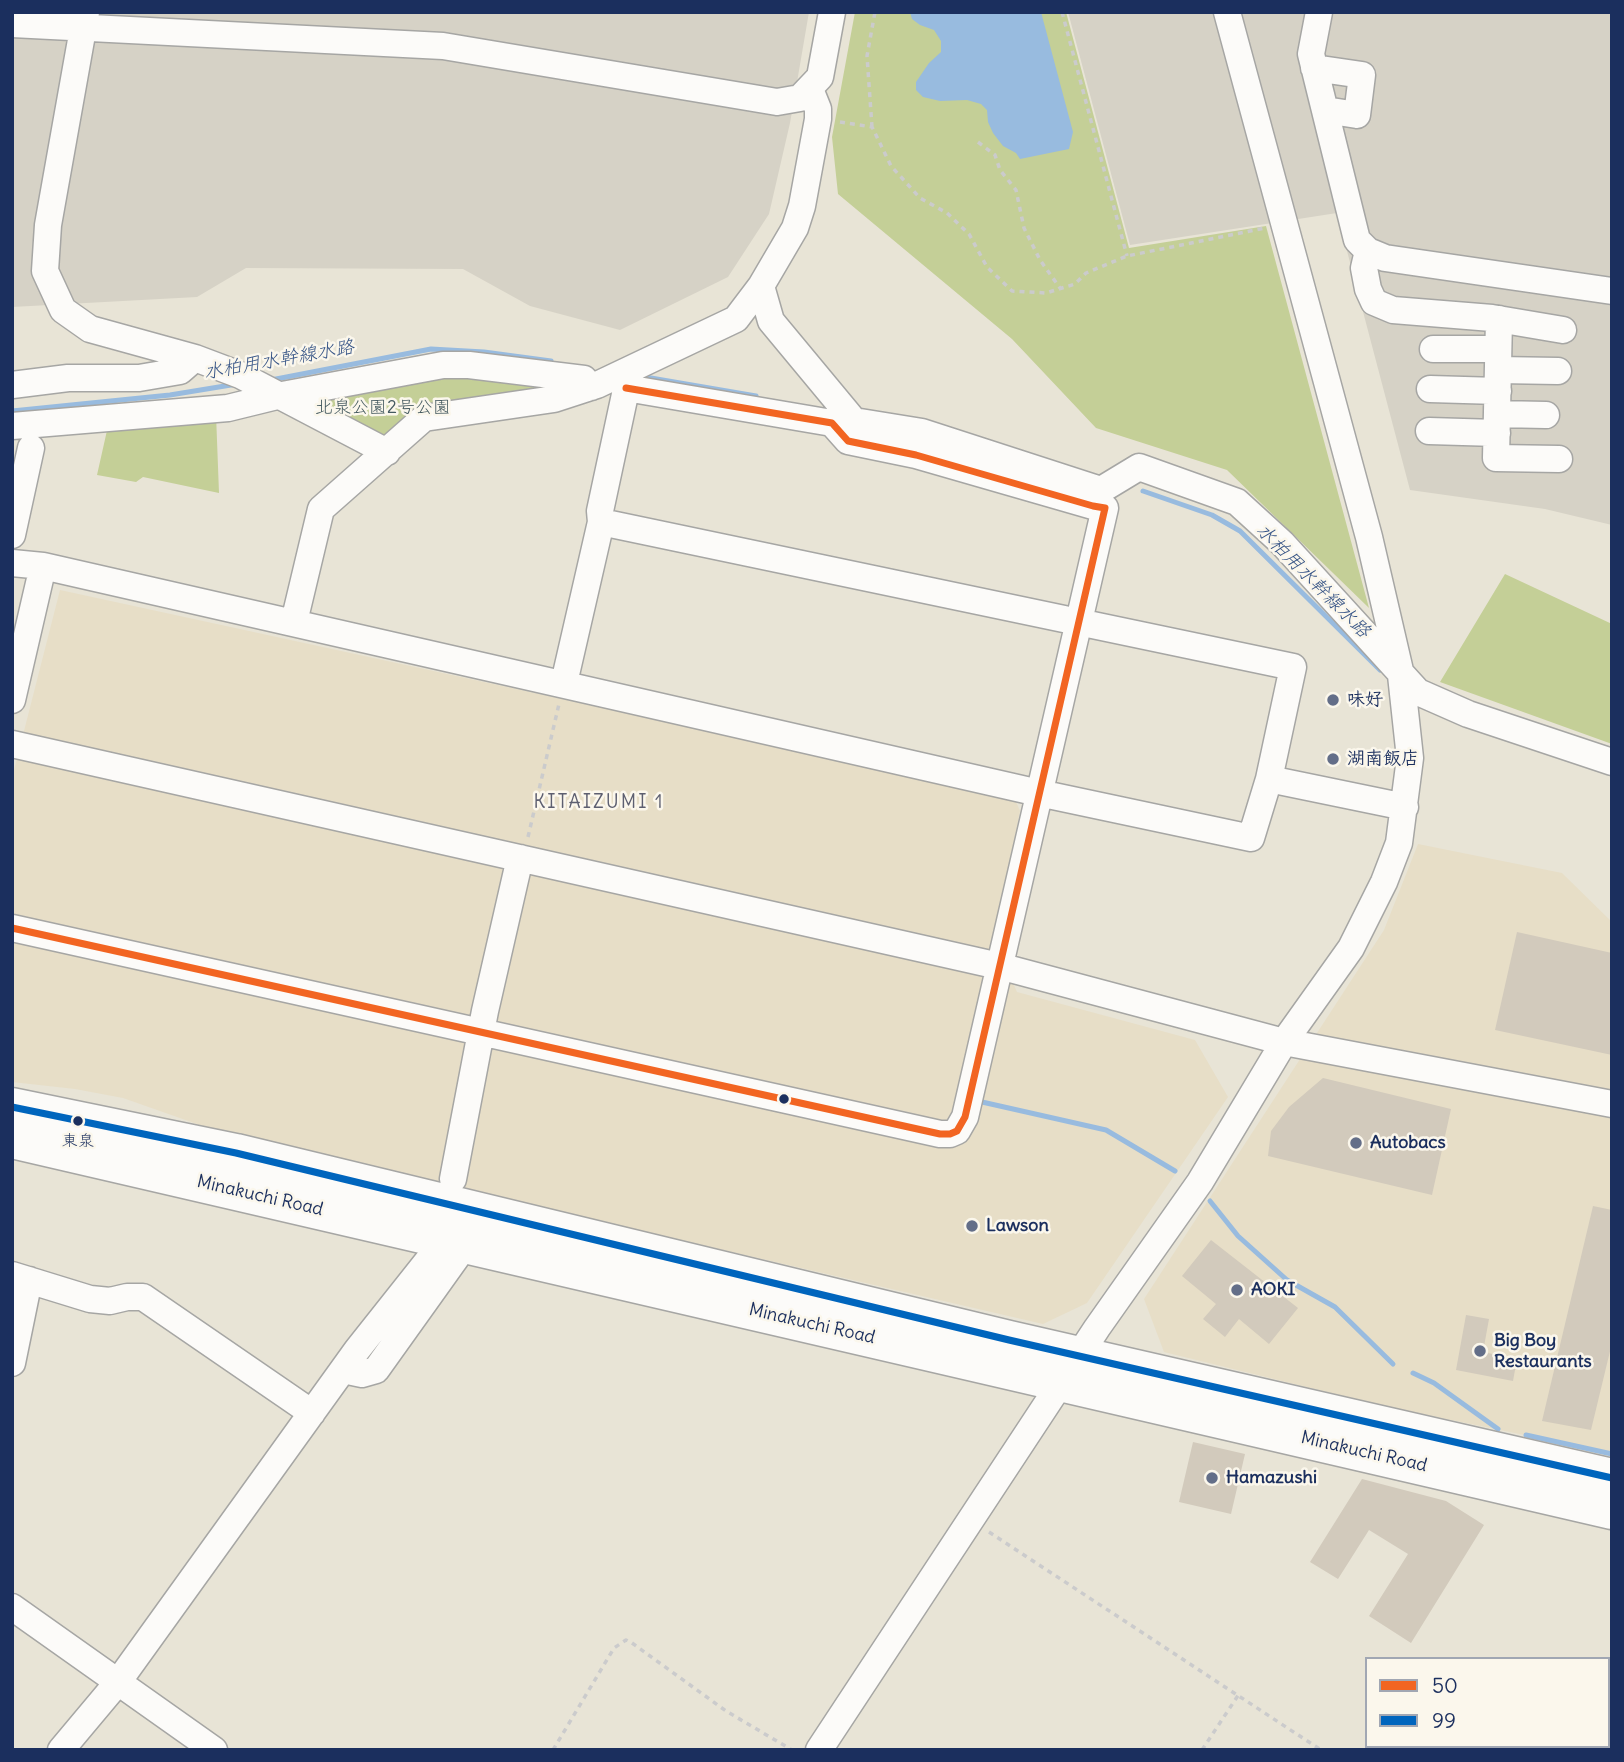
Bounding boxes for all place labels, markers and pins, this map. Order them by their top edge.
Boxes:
place label: 味好 [1347,689,1383,711]
marker: 味好 [1325,692,1341,708]
place label: 湖南飯店 [1347,748,1419,770]
marker: 湖南飯店 [1325,751,1341,767]
unlabelled marker [777,1092,791,1106]
marker: 東泉 [71,1114,85,1128]
place label: 東泉 [62,1131,94,1151]
place label: Autobacs [1370,1132,1446,1154]
marker: Autobacs [1348,1135,1364,1151]
place label: Lawson [986,1215,1049,1237]
marker: Lawson [964,1218,980,1234]
place label: AOKI [1251,1279,1295,1301]
marker: AOKI [1229,1282,1245,1298]
place label: Big Boy Restaurants [1494,1330,1592,1372]
marker: Big Boy Restaurants [1472,1343,1488,1359]
place label: Hamazushi [1226,1467,1317,1489]
marker: Hamazushi [1204,1470,1220,1486]

